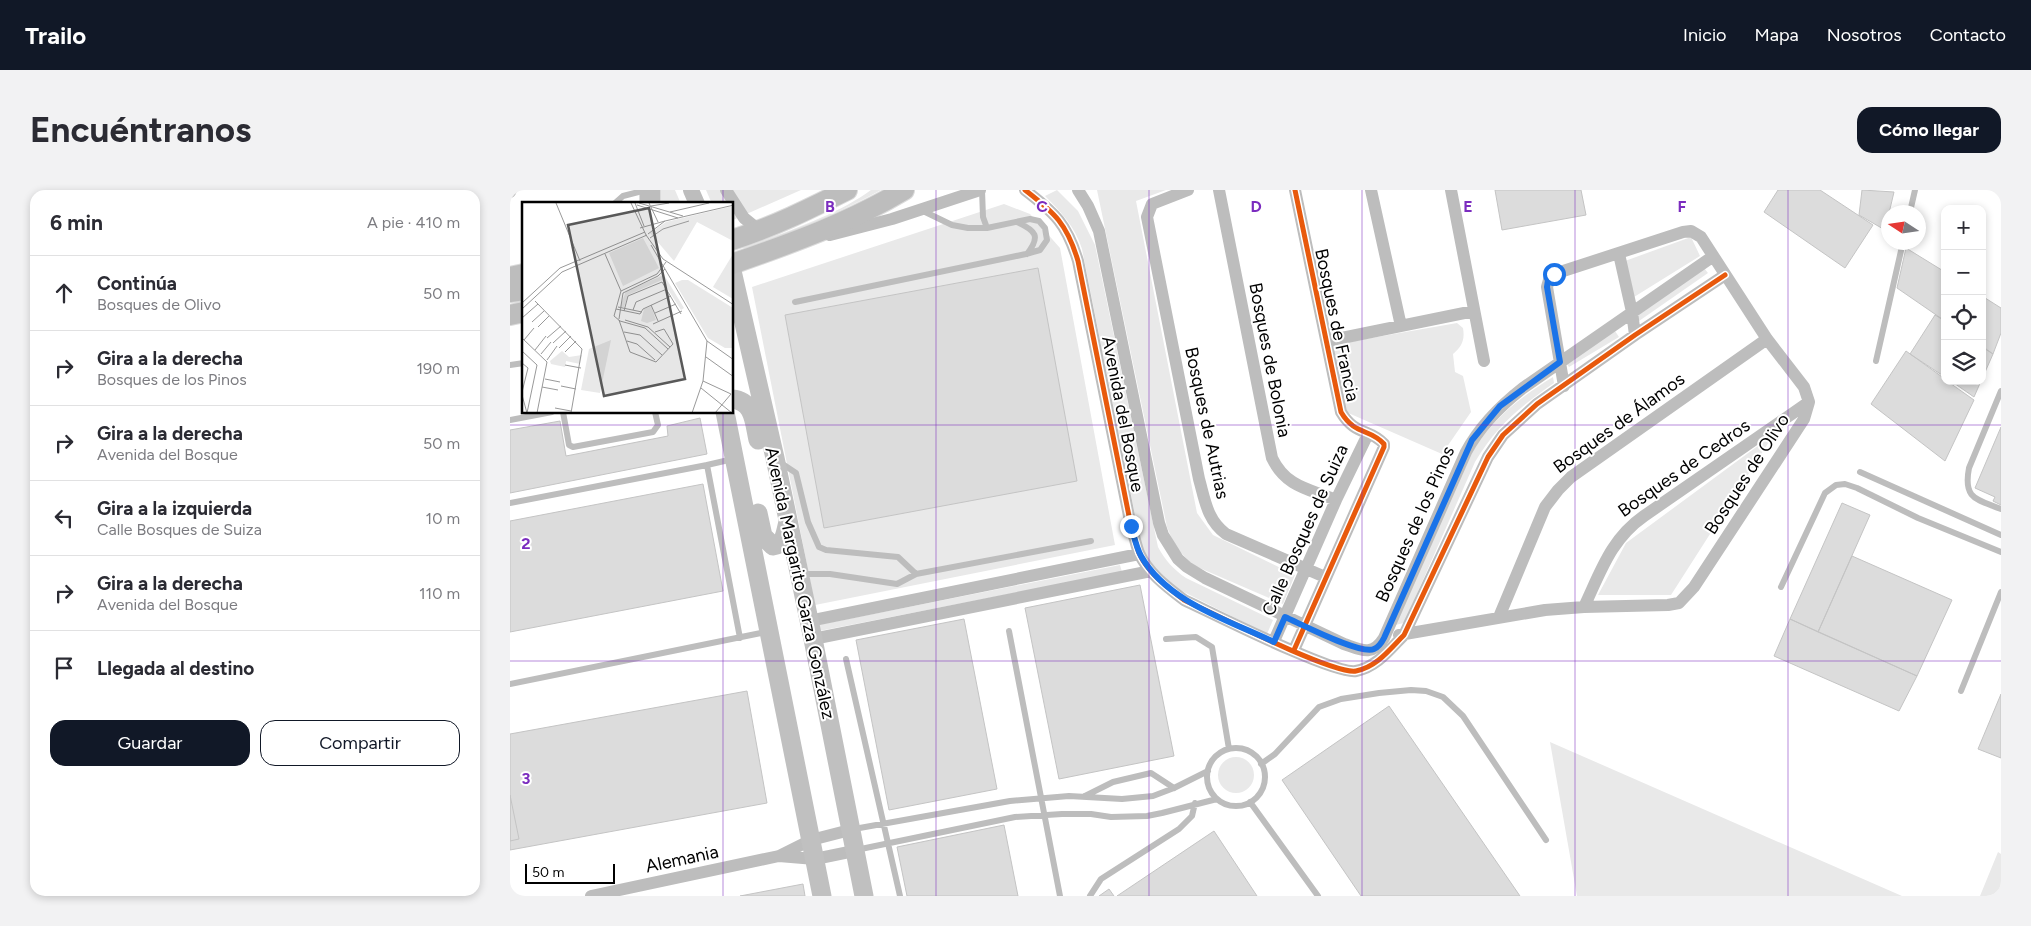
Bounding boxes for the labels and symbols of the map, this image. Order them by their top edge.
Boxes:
text: B [825,197,835,216]
text: C [1036,197,1048,216]
text: D [1250,197,1262,216]
text: E [1463,197,1473,216]
text: F [1678,197,1687,216]
inset map [522,202,734,414]
north arrow [1881,205,1926,250]
street label: Bosques de Francia [1310,247,1364,403]
route start [1543,263,1566,286]
street label: Bosques de Bolonia [1244,281,1296,439]
street label: Avenida del Bosque [1097,334,1149,494]
street label: Bosques de Autrias [1180,345,1234,501]
street label: Bosques de Álamos [1549,368,1689,478]
street label: Bosques de Olivo [1700,410,1794,538]
street label: Bosques de Cedros [1614,414,1754,522]
street label: Calle Bosques de Suiza [1257,441,1353,619]
street label: Bosques de los Pinos [1371,443,1459,605]
street label: Avenida Margarito Garza González [760,445,840,721]
route end [1120,515,1143,538]
text: 2 [521,534,531,553]
text: 3 [522,769,531,788]
street label: Alemania [644,841,720,877]
scale bar [525,861,615,884]

